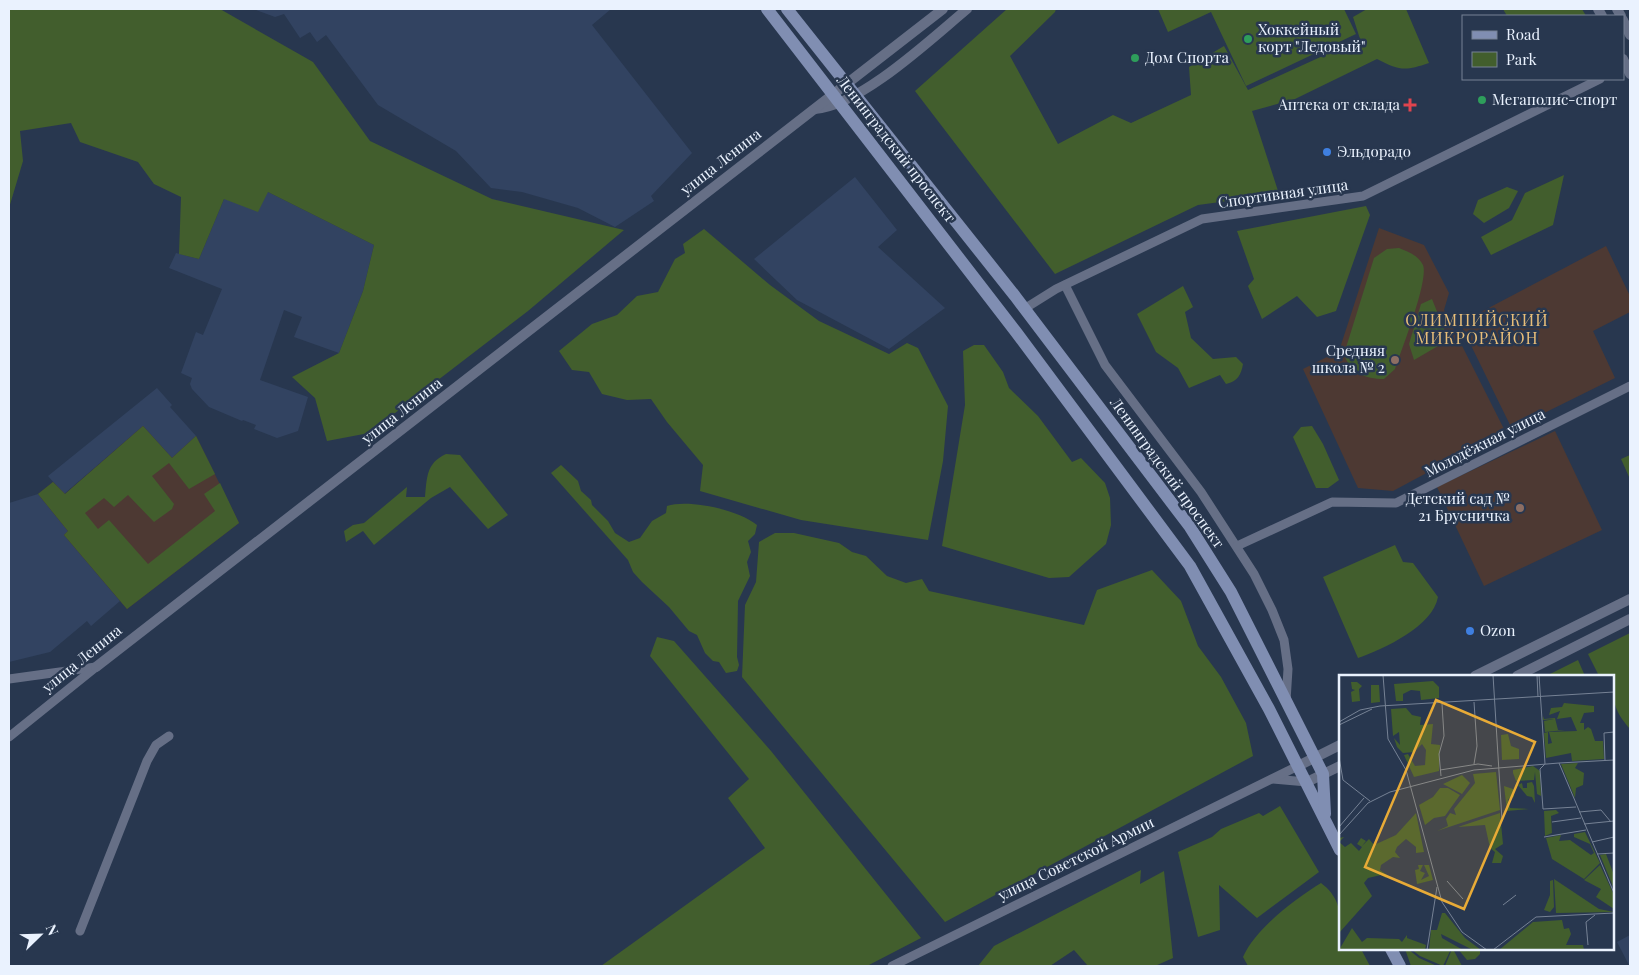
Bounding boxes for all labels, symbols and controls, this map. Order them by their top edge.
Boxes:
legend [1462,15,1624,80]
place label: Хоккейный корт "Ледовый" [1258,19,1365,56]
text: Road [1506,24,1540,44]
marker: Хоккейный корт "Ледовый" [1242,33,1254,45]
place label: Дом Спорта [1145,47,1230,67]
text: Park [1506,49,1538,69]
marker: Дом Спорта [1129,52,1141,64]
street label: Ленинградский проспект [832,70,961,226]
place label: Мегаполис-спорт [1492,89,1617,109]
place label: Аптека от склада [1277,94,1401,114]
marker: Мегаполис-спорт [1476,94,1488,106]
marker: Аптека от склада [1404,99,1416,111]
street label: улица Ленина [675,123,765,200]
place label: Эльдорадо [1337,141,1411,161]
marker: Эльдорадо [1321,146,1333,158]
street label: Спортивная улица [1216,174,1350,212]
district label: ОЛИМПИЙСКИЙ МИКРОРАЙОН [1405,309,1549,348]
place label: Средняя школа № 2 [1312,340,1385,377]
marker: Средняя школа № 2 [1389,354,1401,366]
street label: улица Ленина [356,372,446,449]
street label: Ленинградский проспект [1106,392,1229,552]
street label: Молодёжная улица [1421,403,1549,481]
place label: Детский сад № 21 Брусничка [1406,488,1511,525]
marker: Детский сад № 21 Брусничка [1514,502,1526,514]
street label: улица Ленина [37,620,126,697]
place label: Ozon [1480,620,1515,640]
marker: Ozon [1464,625,1476,637]
inset map [1339,675,1614,950]
street label: улица Советской Армии [993,812,1157,905]
north arrow [15,910,65,960]
text: N [42,921,63,938]

